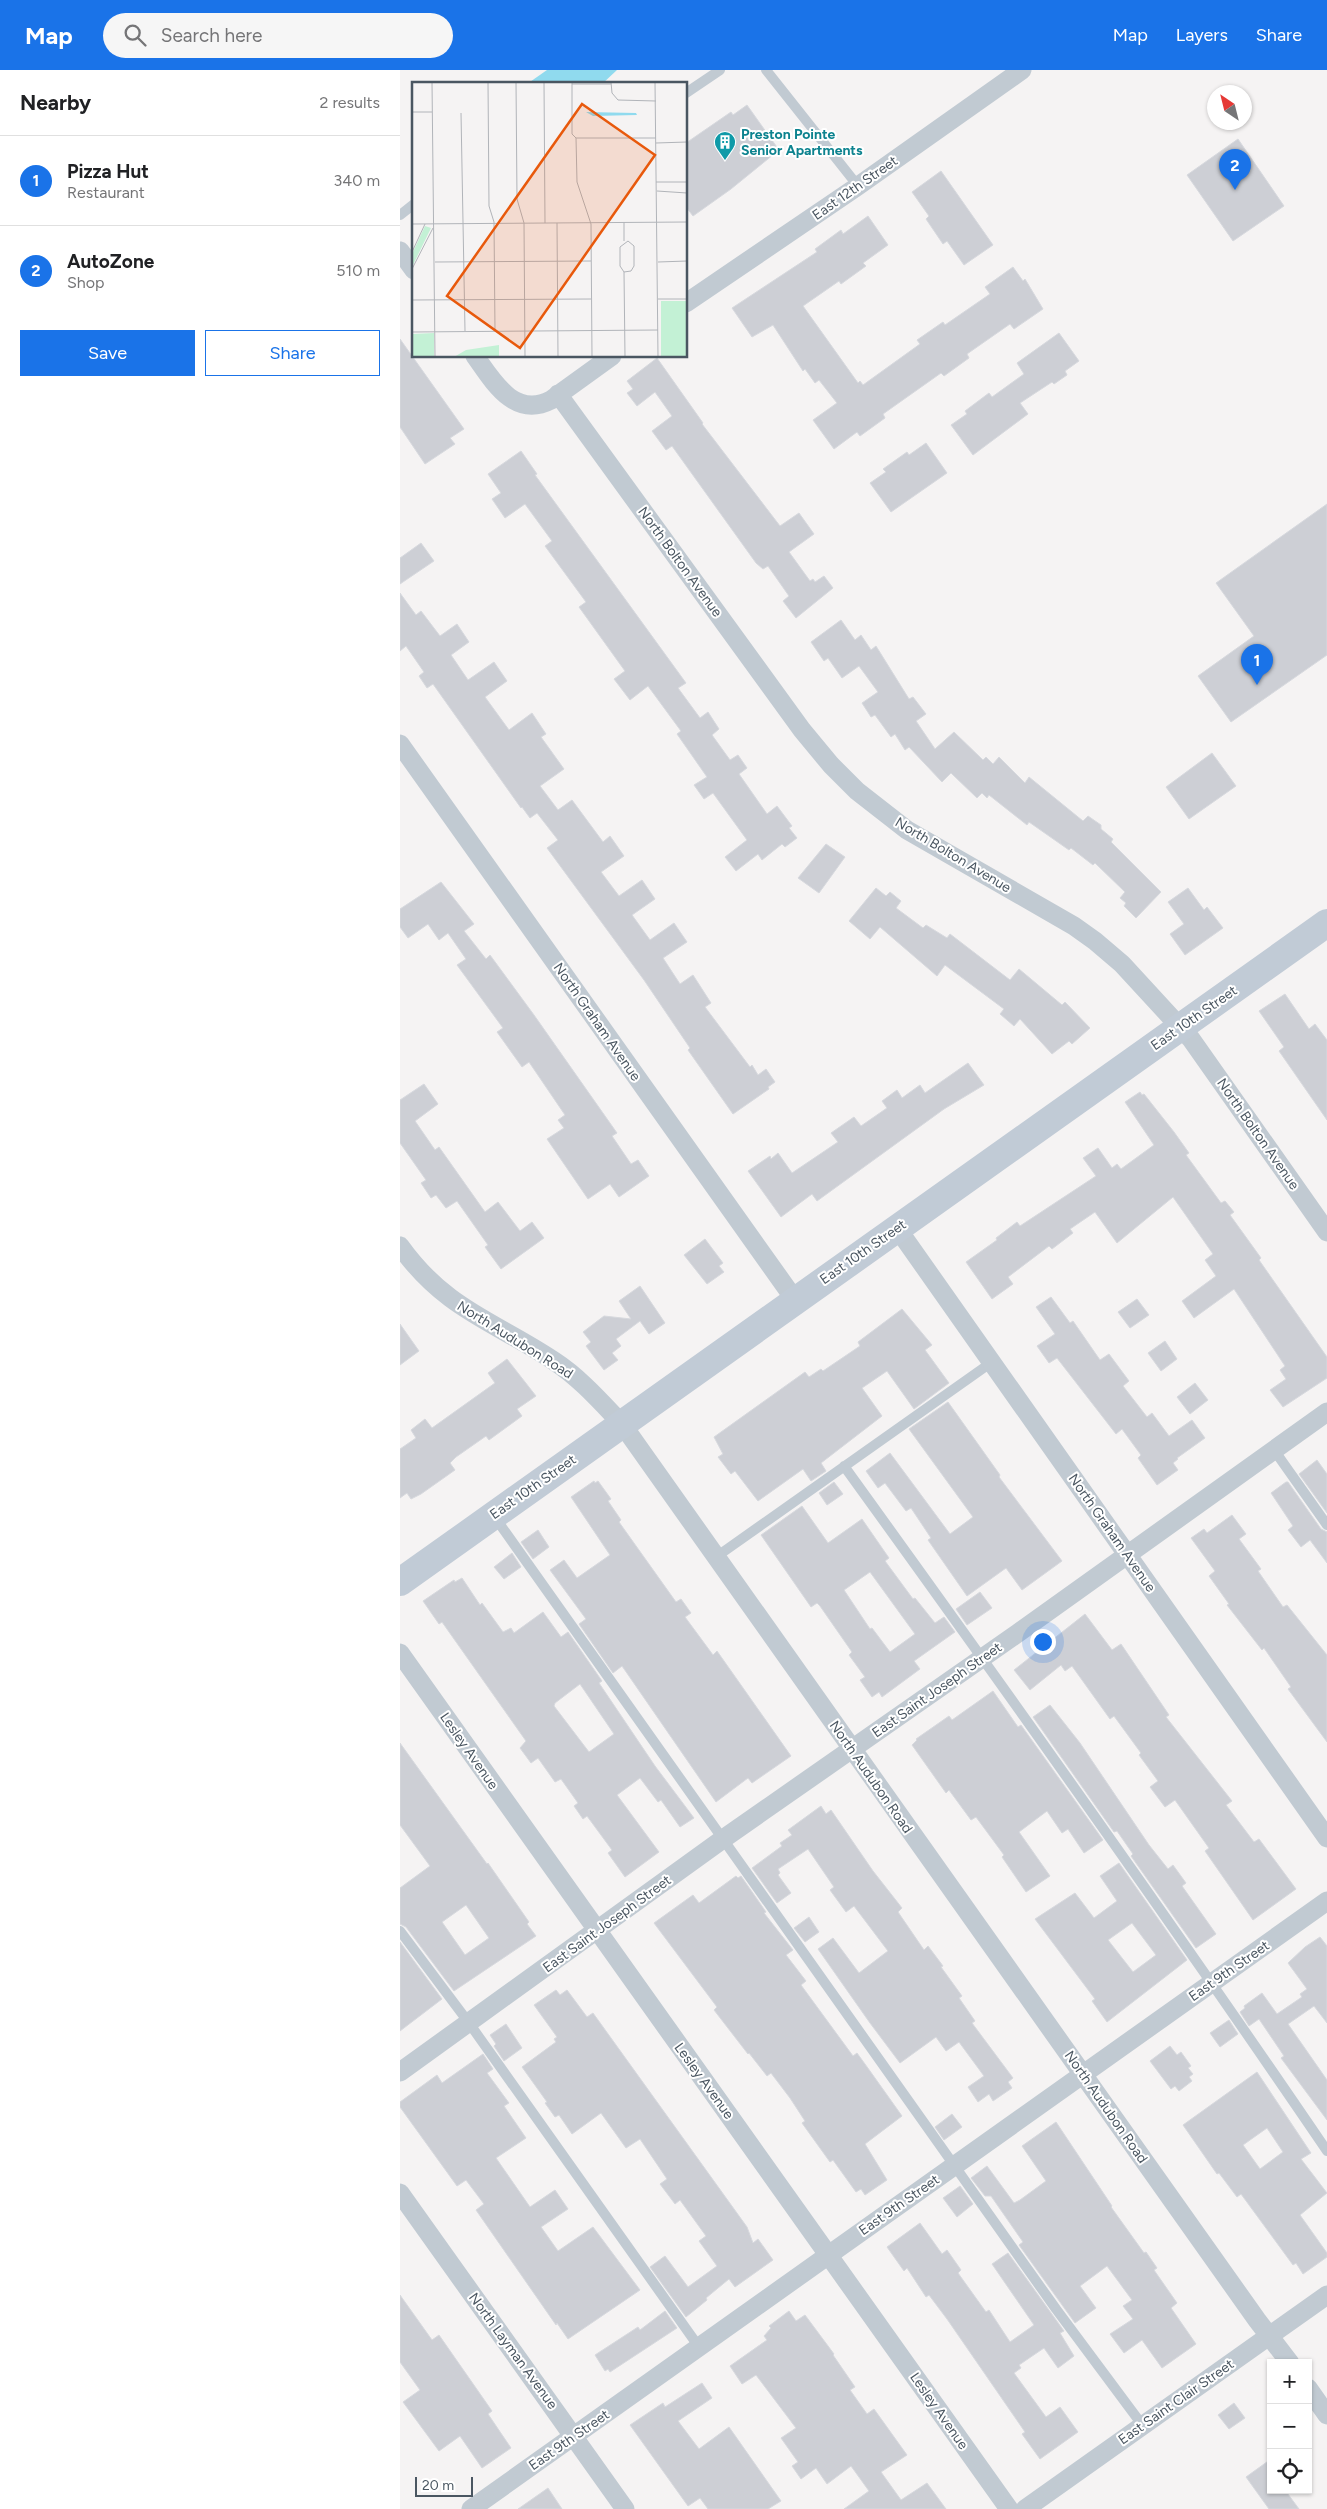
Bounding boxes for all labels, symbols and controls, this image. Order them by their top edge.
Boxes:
search box [103,13,453,58]
text: Map [25,21,73,50]
icon: search [121,21,149,49]
text: Search here [161,24,262,47]
text: Map [1113,24,1148,46]
text: Layers [1176,24,1228,46]
text: Share [1256,24,1302,46]
inset map [412,82,688,358]
north arrow [1207,85,1252,130]
text: Nearby [20,90,91,115]
text: 2 results [320,93,380,112]
place label: Preston Pointe Senior Apartments [741,126,863,159]
building icon: Preston Pointe Senior Apartments [713,130,737,161]
pin: 2 [1219,149,1251,190]
street label: East 12th Street [809,152,901,224]
text: Pizza Hut [67,160,149,183]
text: 1 [33,171,39,190]
text: 340 m [334,171,380,190]
text: Restaurant [67,183,145,202]
text: AutoZone [67,250,154,273]
text: 2 [31,261,41,280]
text: 510 m [336,261,380,280]
text: Shop [67,273,105,292]
button: Save [20,330,195,376]
button: Share [205,330,380,376]
street label: North Bolton Avenue [634,504,726,621]
pin: 1 [1241,644,1273,685]
street label: North Bolton Avenue [892,814,1014,896]
street label: North Graham Avenue [550,960,644,1085]
street label: East 10th Street [1148,982,1240,1054]
street label: North Bolton Avenue [1213,1075,1303,1193]
street label: East 10th Street [817,1216,909,1288]
street label: North Audubon Road [454,1297,576,1383]
street label: East 10th Street [487,1451,579,1523]
street label: North Graham Avenue [1065,1471,1159,1596]
your location [1030,1629,1056,1655]
street label: East Saint Joseph Street [869,1639,1005,1741]
street label: Lesley Avenue [436,1709,502,1793]
street label: North Audubon Road [826,1717,916,1837]
street label: East Saint Joseph Street [540,1872,674,1976]
street label: East 9th Street [1185,1937,1273,2005]
street label: Lesley Avenue [671,2040,738,2123]
street label: North Audubon Road [1061,2047,1151,2167]
street label: East 9th Street [855,2171,943,2239]
street label: North Layman Avenue [465,2290,561,2413]
street label: East Saint Clair Street [1115,2356,1237,2448]
map controls [1267,2359,1312,2494]
button: + [1267,2359,1312,2404]
street label: Lesley Avenue [906,2369,972,2453]
button: − [1267,2404,1312,2449]
street label: East 9th Street [525,2406,613,2474]
button: locate [1267,2449,1312,2494]
scale bar [415,2474,472,2497]
text: 20 m [422,2477,454,2494]

